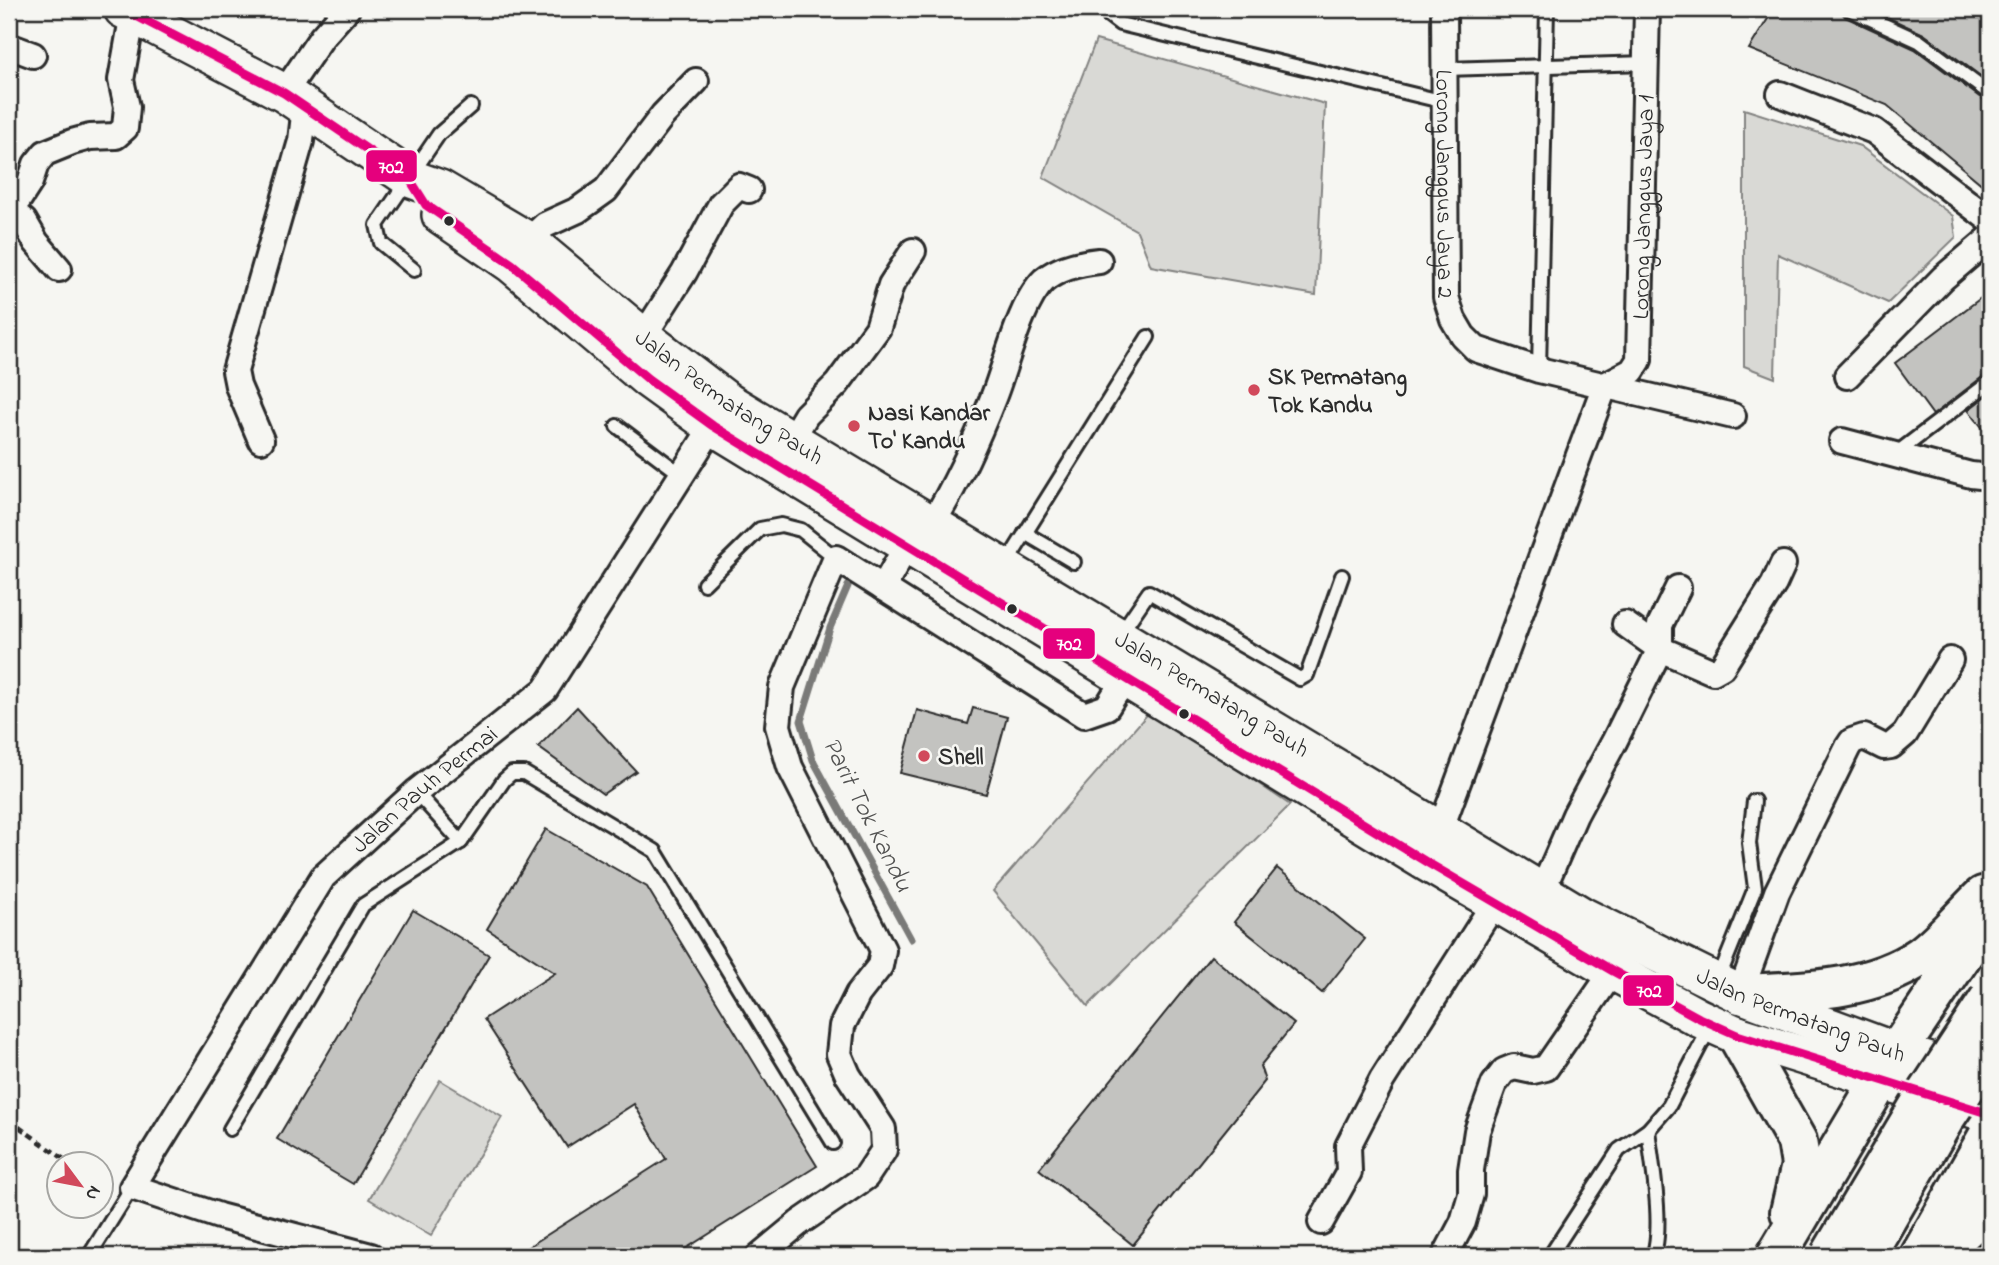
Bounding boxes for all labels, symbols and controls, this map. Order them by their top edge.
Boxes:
street label: Lorong Janggus Jaya 2 [1424,69,1461,299]
street label: Lorong Janggus Jaya 1 [1625,94,1665,320]
line badge: 702 [365,149,418,183]
text: 702 [378,155,404,182]
unlabelled marker [442,214,456,228]
street label: Jalan Permatang Pauh [626,322,829,476]
place label: SK Permatang Tok Kandu [1268,361,1407,424]
marker: SK Permatang Tok Kandu [1246,382,1262,398]
place label: Nasi Kandar To' Kandu [868,397,991,460]
marker: Nasi Kandar To' Kandu [846,418,862,434]
unlabelled marker [1005,602,1019,616]
street label: Jalan Permatang Pauh [1107,623,1315,768]
line badge: 702 [1042,627,1096,660]
text: 702 [1056,632,1082,659]
unlabelled marker [1177,707,1191,721]
street label: Jalan Pauh Permai [344,719,506,863]
water label: Parit Tok Kandu [811,732,922,899]
place label: Shell [938,741,984,776]
marker: Shell [916,748,932,764]
street label: Jalan Permatang Pauh [1689,960,1909,1073]
line badge: 702 [1622,974,1675,1007]
text: 702 [1636,979,1662,1006]
north arrow [46,1150,116,1220]
text: N [77,1180,107,1205]

